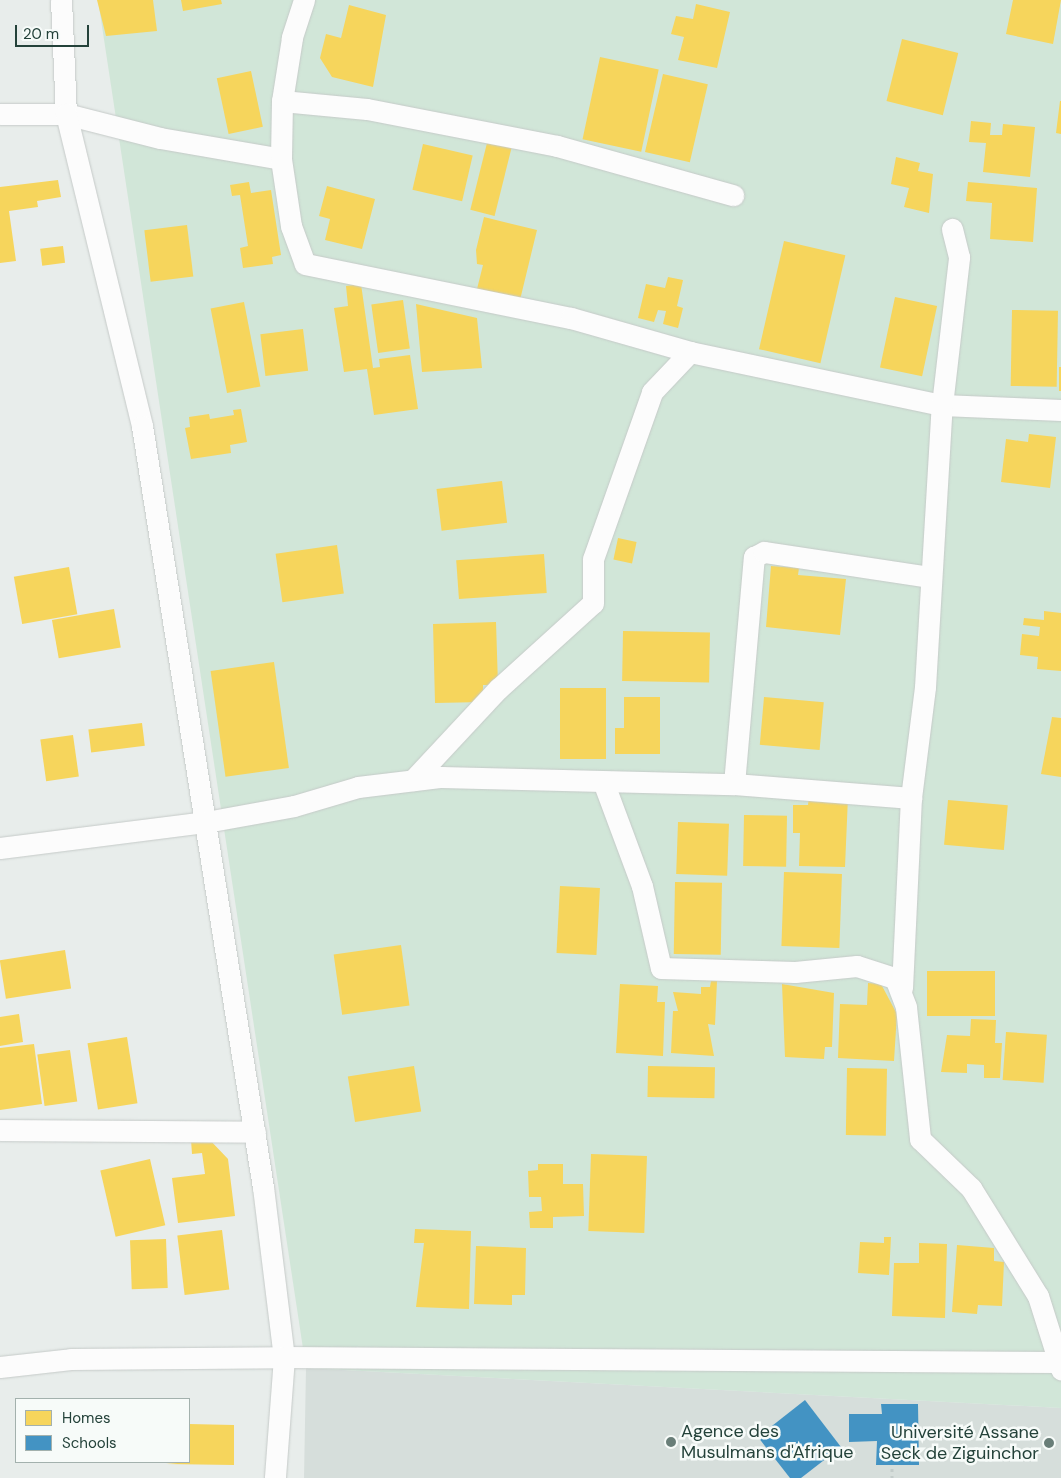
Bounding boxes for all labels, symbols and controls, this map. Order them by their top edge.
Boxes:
scale bar [18,15,91,47]
text: 20 m [23,24,59,44]
legend [15,1398,190,1463]
text: Homes [62,1408,111,1428]
place label: Agence des Musulmans d'Afrique [681,1421,853,1464]
place label: Université Assane Seck de Ziguinchor [881,1422,1039,1465]
text: Schools [62,1433,117,1453]
marker: Agence des Musulmans d'Afrique [665,1436,677,1448]
marker: Université Assane Seck de Ziguinchor [1043,1437,1055,1449]

